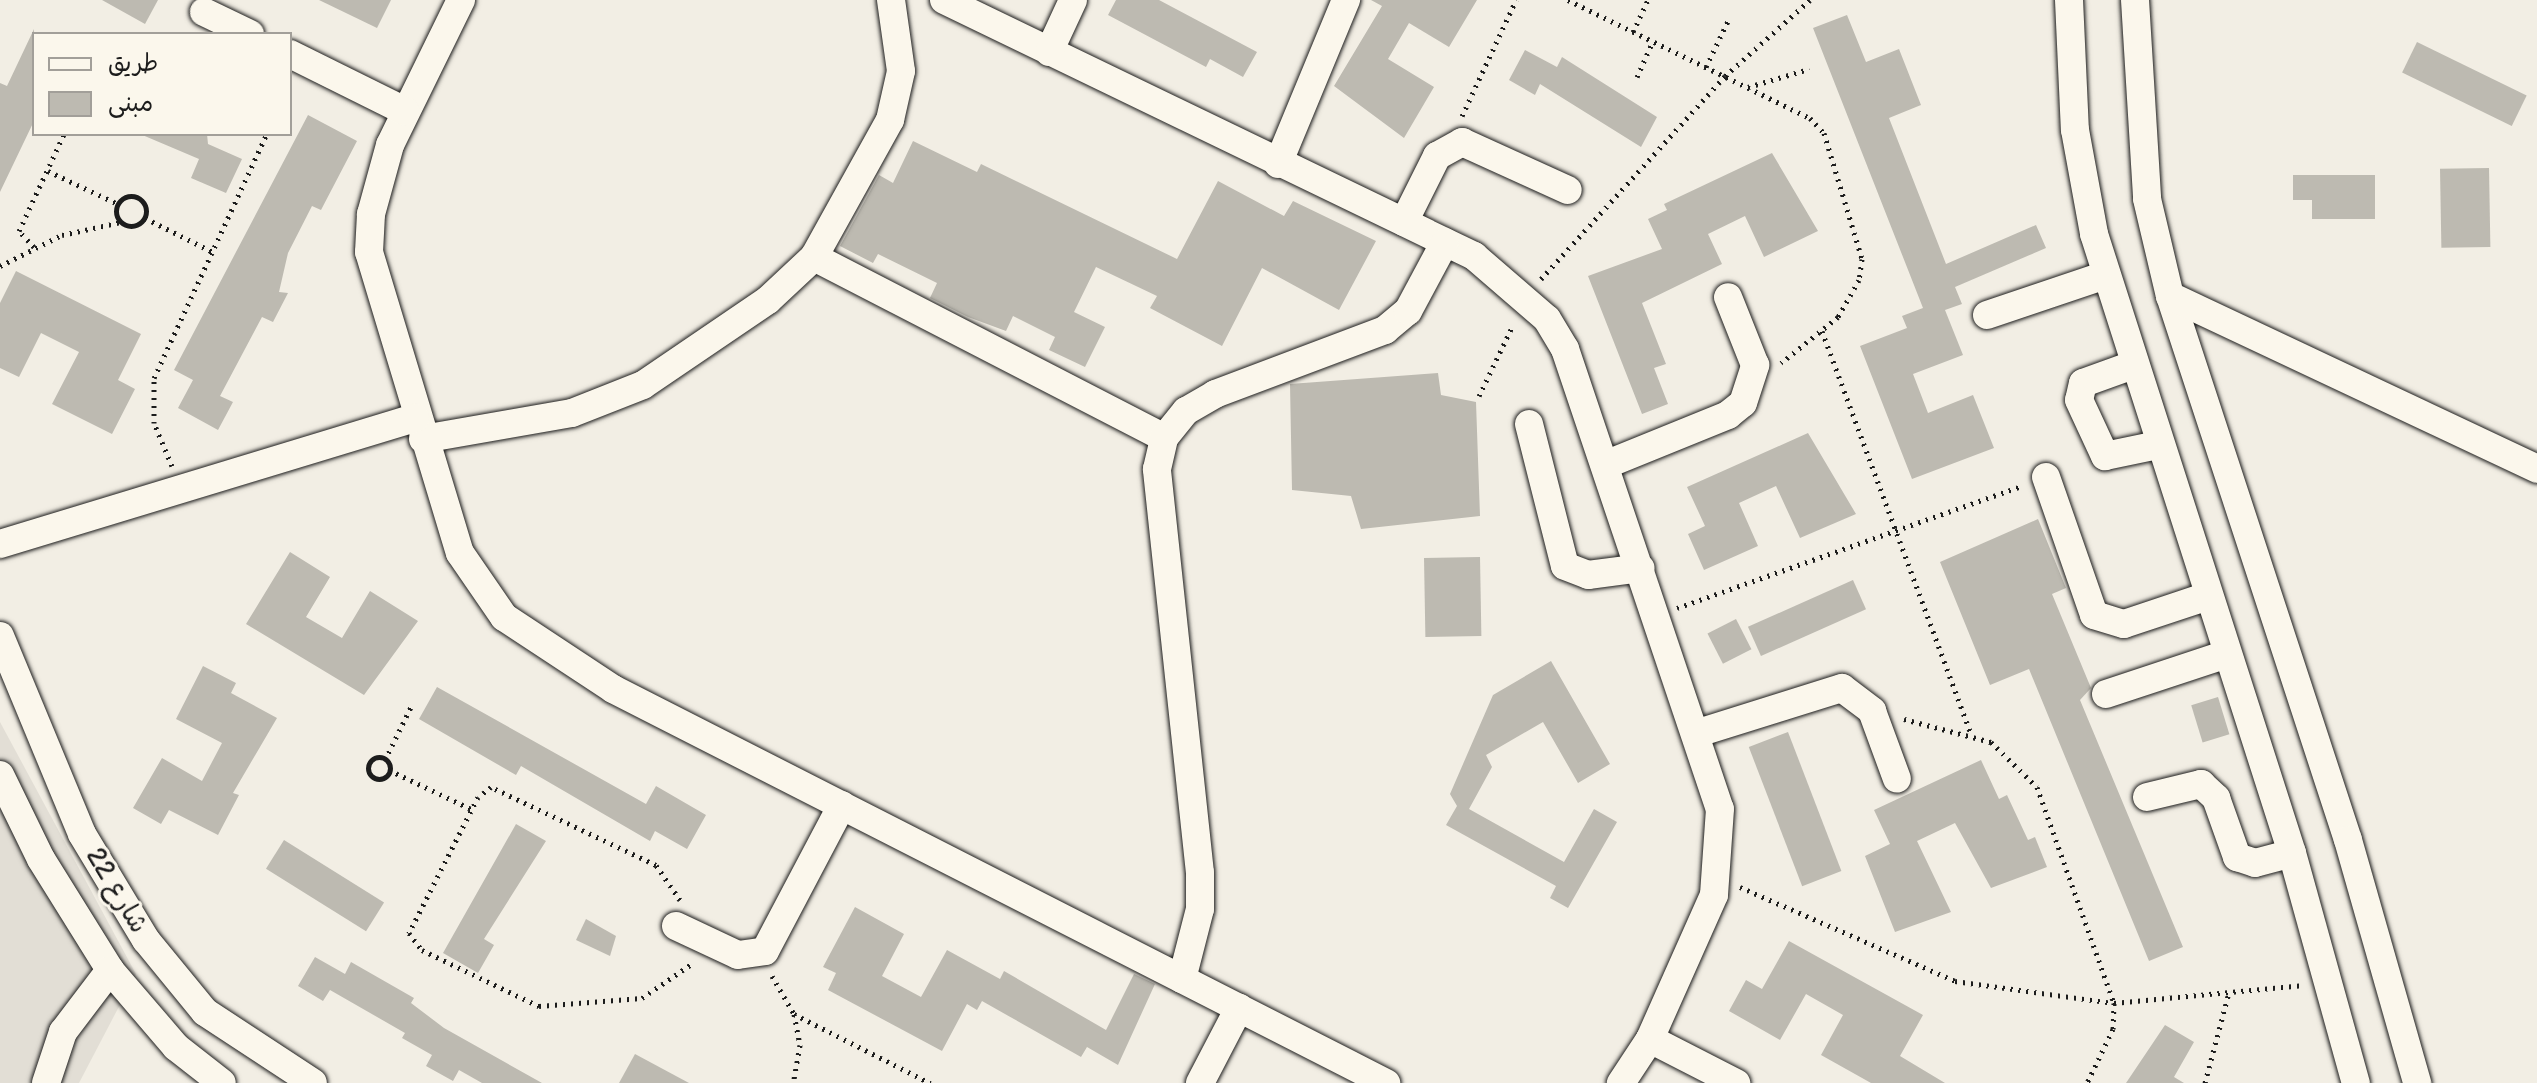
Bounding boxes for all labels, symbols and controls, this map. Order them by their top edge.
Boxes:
legend [32,32,292,136]
text: طريق [108,49,158,78]
text: مبنى [108,89,153,118]
street label: شارع 22 [78,843,154,939]

